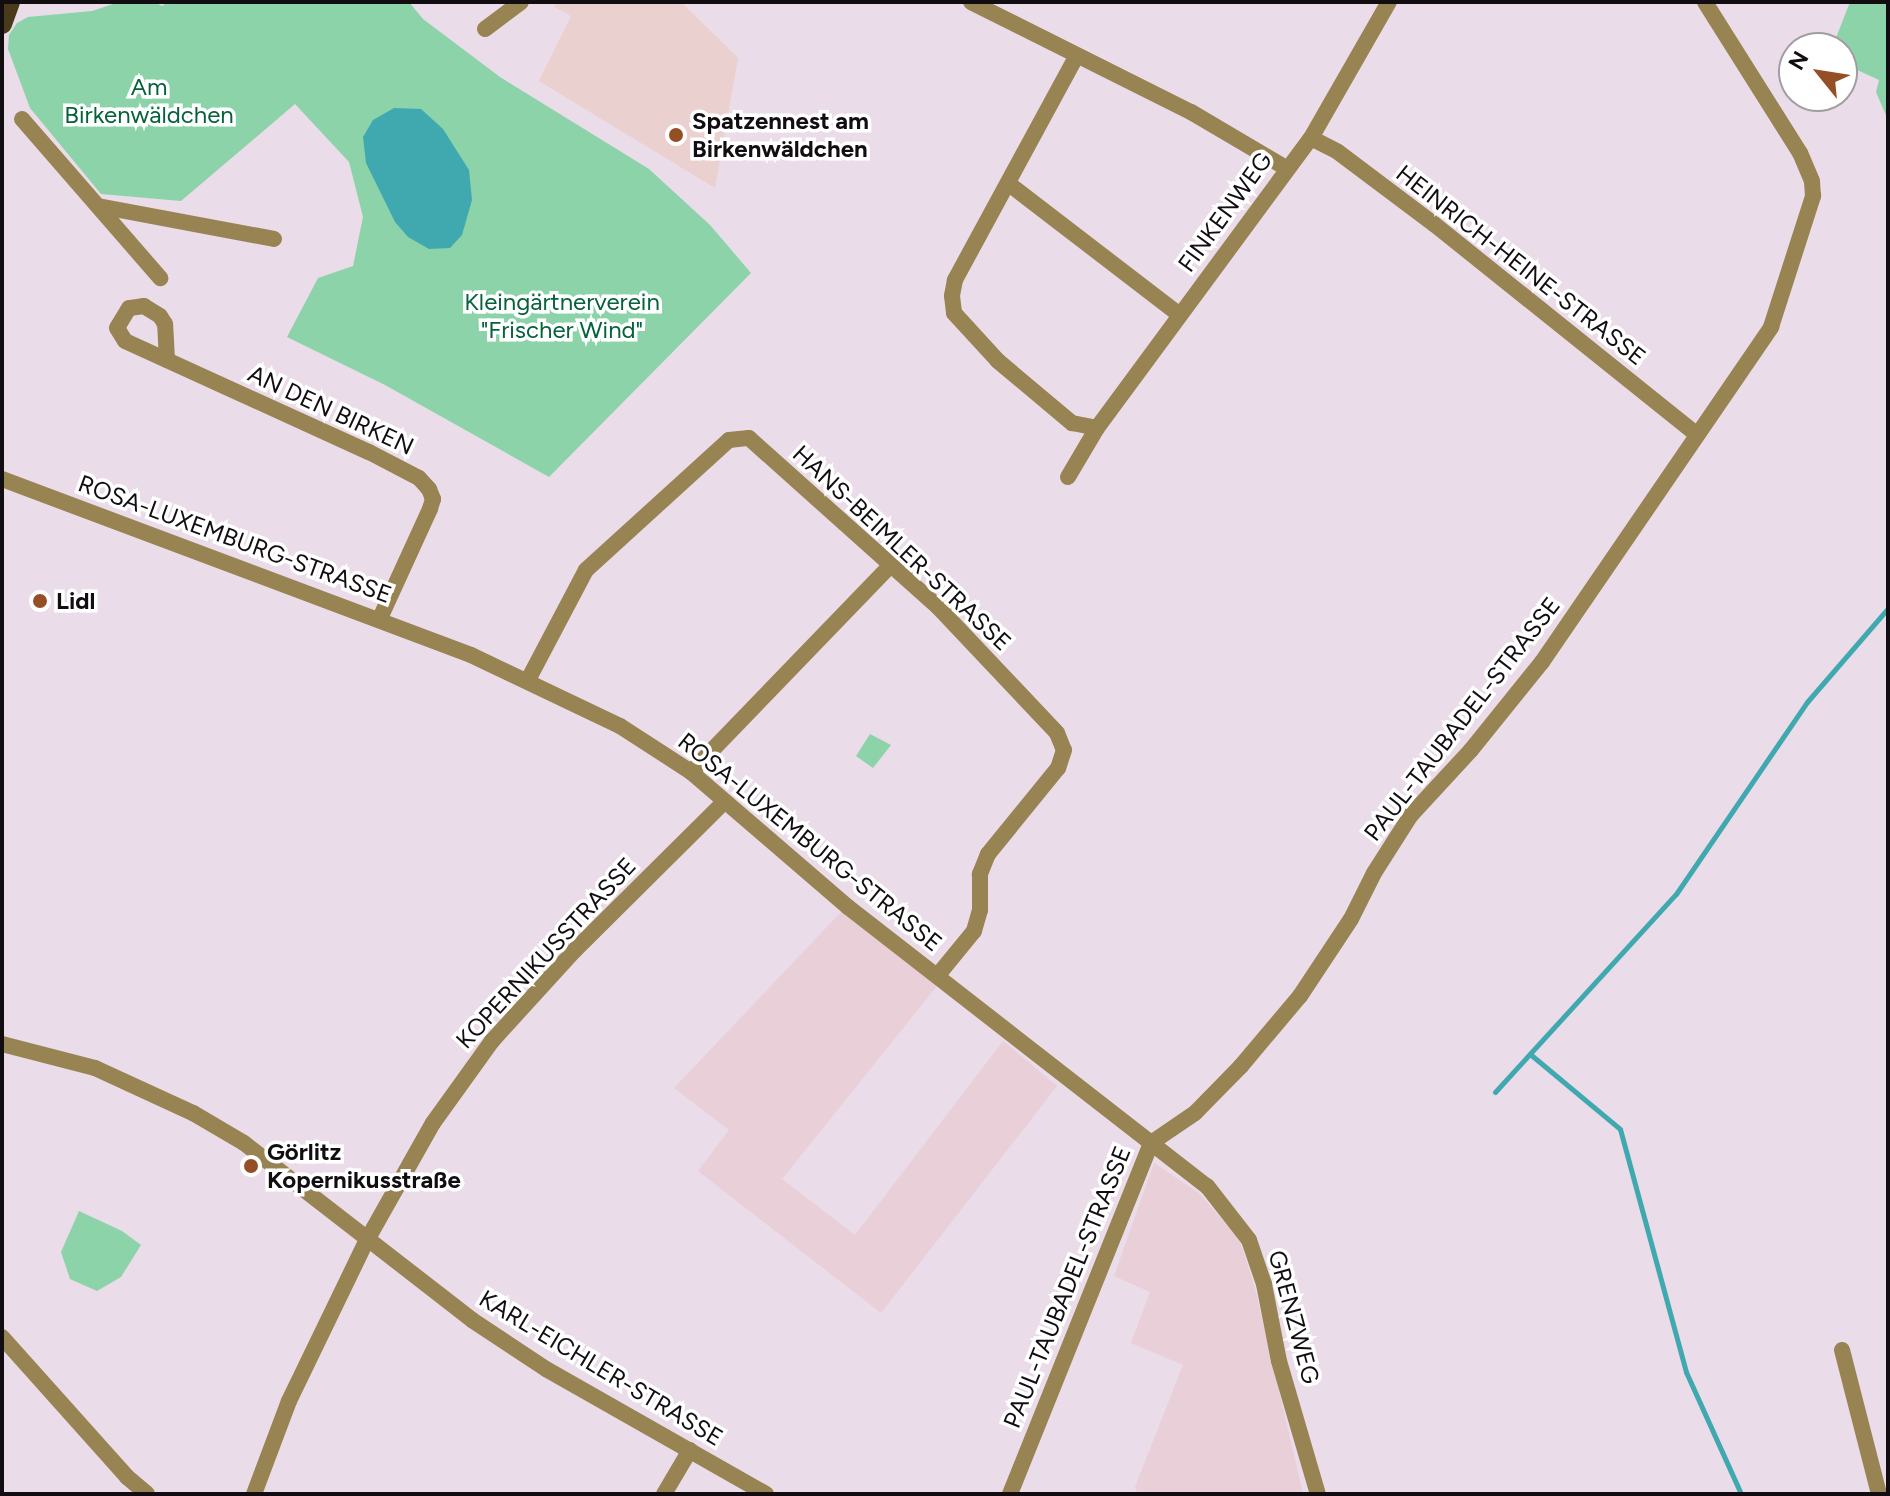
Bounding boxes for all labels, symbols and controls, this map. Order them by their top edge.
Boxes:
north arrow [1778,32,1858,112]
text: N [1783,47,1814,75]
park label: Am Birkenwäldchen [64,73,234,129]
place label: Spatzennest am Birkenwäldchen [692,107,869,163]
marker: Spatzennest am Birkenwäldchen [667,126,685,144]
street label: FINKENWEG [1172,146,1278,278]
street label: HEINRICH-HEINE-STRASSE [1391,159,1651,371]
park label: Kleingärtnerverein "Frischer Wind" [464,288,660,344]
street label: AN DEN BIRKEN [244,359,418,461]
street label: HANS-BEIMLER-STRASSE [787,439,1017,657]
street label: ROSA-LUXEMBURG-STRASSE [74,469,396,609]
place label: Lidl [56,587,95,615]
street label: PAUL-TAUBADEL-STRASSE [1358,591,1566,847]
marker: Lidl [31,592,49,610]
street label: ROSA-LUXEMBURG-STRASSE [672,727,948,957]
street label: KOPERNIKUSSTRASSE [450,851,642,1055]
place label: Görlitz Kopernikusstraße [267,1138,461,1194]
street label: PAUL-TAUBADEL-STRASSE [997,1142,1137,1432]
marker: Görlitz Kopernikusstraße [242,1157,260,1175]
street label: GRENZWEG [1262,1247,1326,1387]
street label: KARL-EICHLER-STRASSE [474,1284,728,1452]

